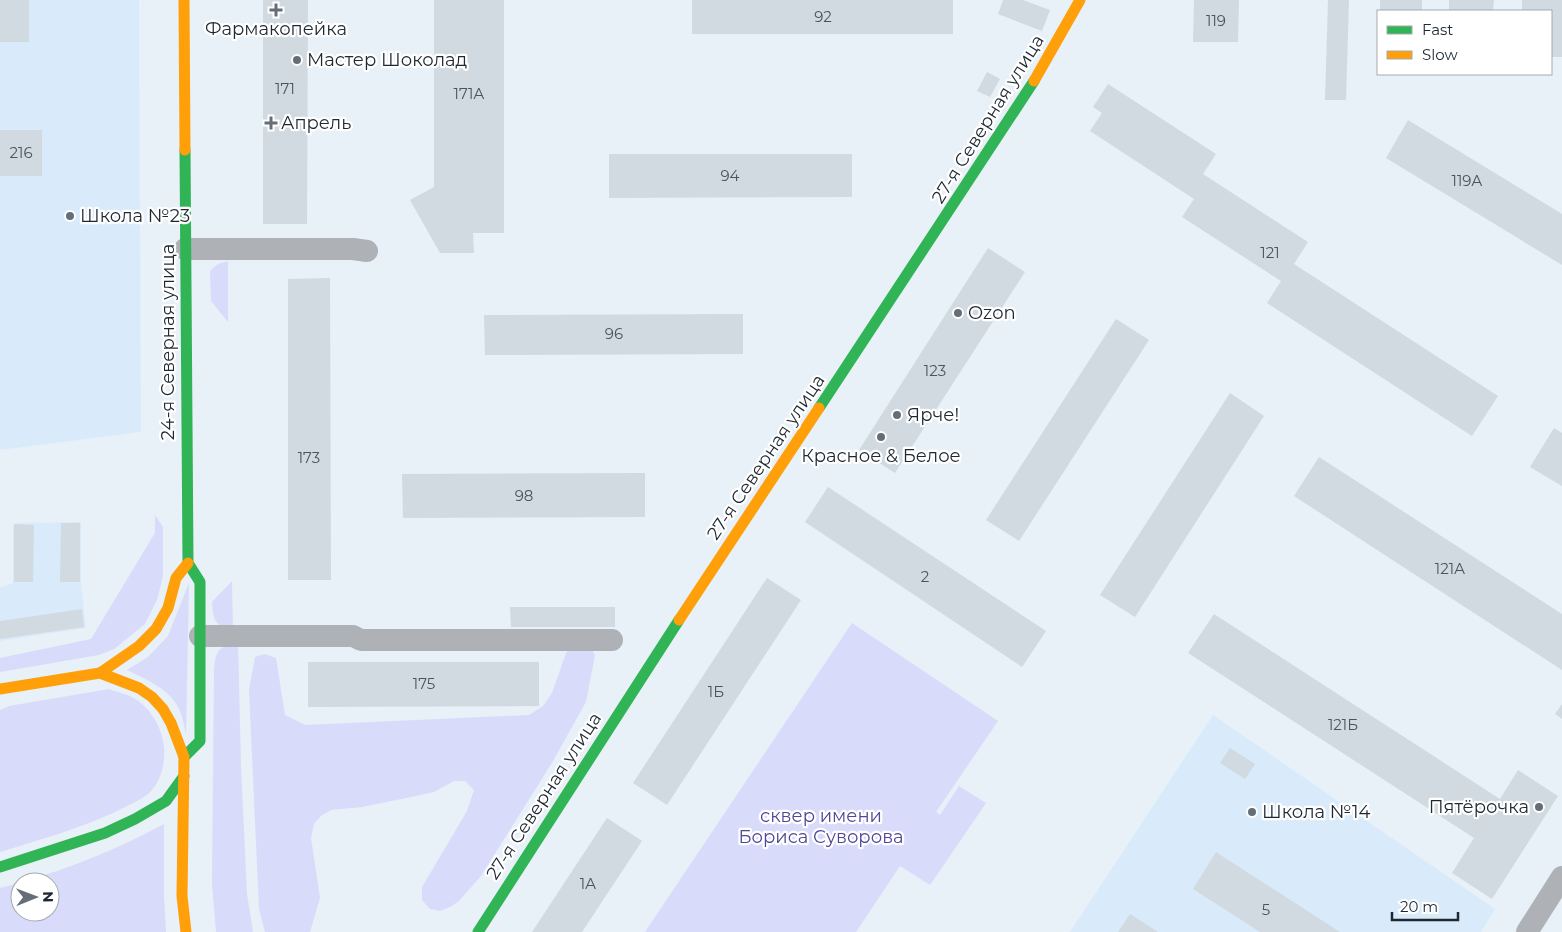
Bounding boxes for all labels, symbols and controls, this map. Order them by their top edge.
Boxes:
marker: Фармакопейка [270,4,282,16]
house number: 92 [814,7,832,26]
legend [1377,10,1552,75]
house number: 119 [1206,11,1226,30]
place label: Фармакопейка [205,18,347,40]
text: Fast [1422,20,1453,39]
street label: 27-я Северная улица [927,31,1049,207]
text: Slow [1422,45,1458,64]
place label: Мастер Шоколад [307,49,468,71]
marker: Мастер Шоколад [291,54,303,66]
house number: 171 [275,79,295,98]
house number: 171А [454,84,484,103]
place label: Апрель [281,112,351,134]
marker: Апрель [265,117,277,129]
house number: 216 [9,143,33,162]
house number: 94 [720,166,740,185]
house number: 119А [1451,171,1483,190]
place label: Школа №23 [80,205,190,227]
marker: Школа №23 [64,210,76,222]
house number: 121 [1260,243,1280,262]
street label: 24-я Северная улица [157,244,179,440]
place label: Ozon [968,302,1016,324]
marker: Ozon [952,307,964,319]
house number: 96 [605,324,623,343]
house number: 123 [924,361,946,380]
street label: 27-я Северная улица [703,370,829,544]
place label: Ярче! [907,404,959,426]
marker: Ярче! [891,409,903,421]
marker: Красное & Белое [875,431,887,443]
place label: Красное & Белое [801,445,961,467]
house number: 173 [298,448,320,467]
house number: 98 [515,486,533,505]
house number: 121А [1435,559,1465,578]
house number: 2 [921,567,929,586]
house number: 175 [413,674,435,693]
house number: 1Б [708,682,724,701]
street label: 27-я Северная улица [482,708,606,884]
house number: 121Б [1328,715,1358,734]
place label: Пятёрочка [1429,796,1529,818]
place label: Школа №14 [1262,801,1370,823]
marker: Пятёрочка [1533,801,1545,813]
park label: сквер имени Бориса Суворова [738,805,904,848]
marker: Школа №14 [1246,806,1258,818]
north arrow [10,872,60,922]
house number: 1А [580,874,596,893]
scale bar [1392,890,1458,922]
text: N [39,891,57,903]
text: 20 m [1400,897,1438,916]
house number: 5 [1262,900,1270,919]

